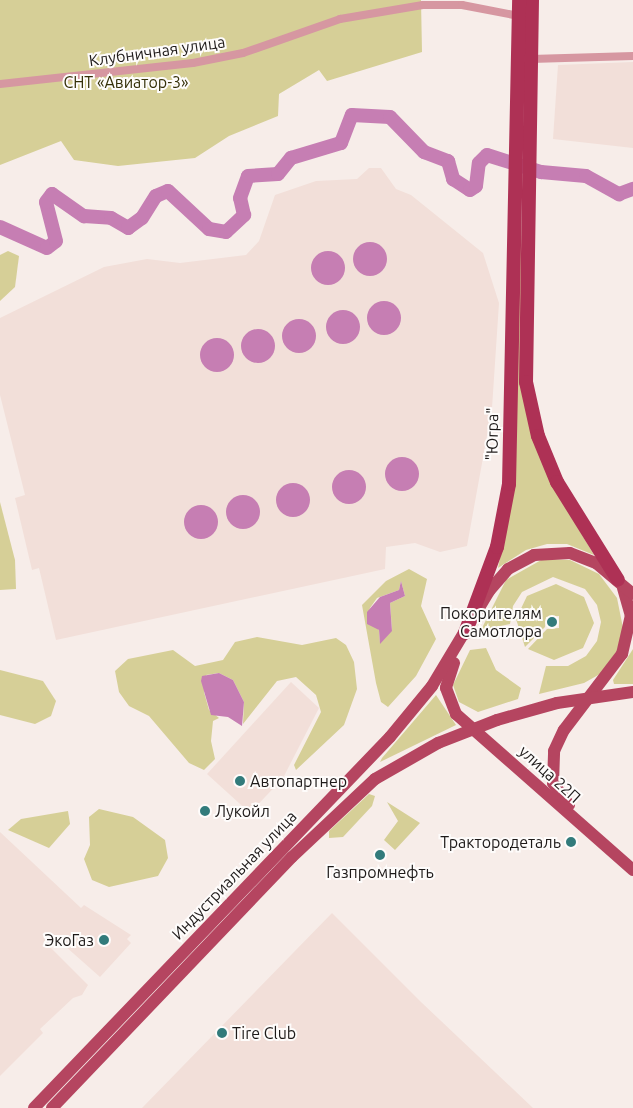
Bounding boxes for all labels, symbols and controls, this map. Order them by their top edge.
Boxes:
street label: Клубничная улица [88,32,226,70]
park label: СНТ «Авиатор-3» [63,72,189,92]
street label: "Югра" [482,407,502,461]
place label: Покорителям Самотлора [440,603,542,641]
marker: Покорителям Самотлора [546,616,558,628]
street label: улица 22П [515,741,585,807]
place label: Автопартнер [250,771,347,791]
marker: Автопартнер [234,775,246,787]
place label: Лукойл [215,801,270,821]
marker: Лукойл [199,805,211,817]
street label: Индустриальная улица [168,807,300,943]
place label: Трактородеталь [440,832,561,852]
marker: Трактородеталь [565,836,577,848]
marker: Газпромнефть [374,849,386,861]
place label: Газпромнефть [326,862,434,882]
place label: ЭкоГаз [44,930,94,950]
marker: ЭкоГаз [98,934,110,946]
place label: Tire Club [232,1023,296,1043]
marker: Tire Club [216,1027,228,1039]

